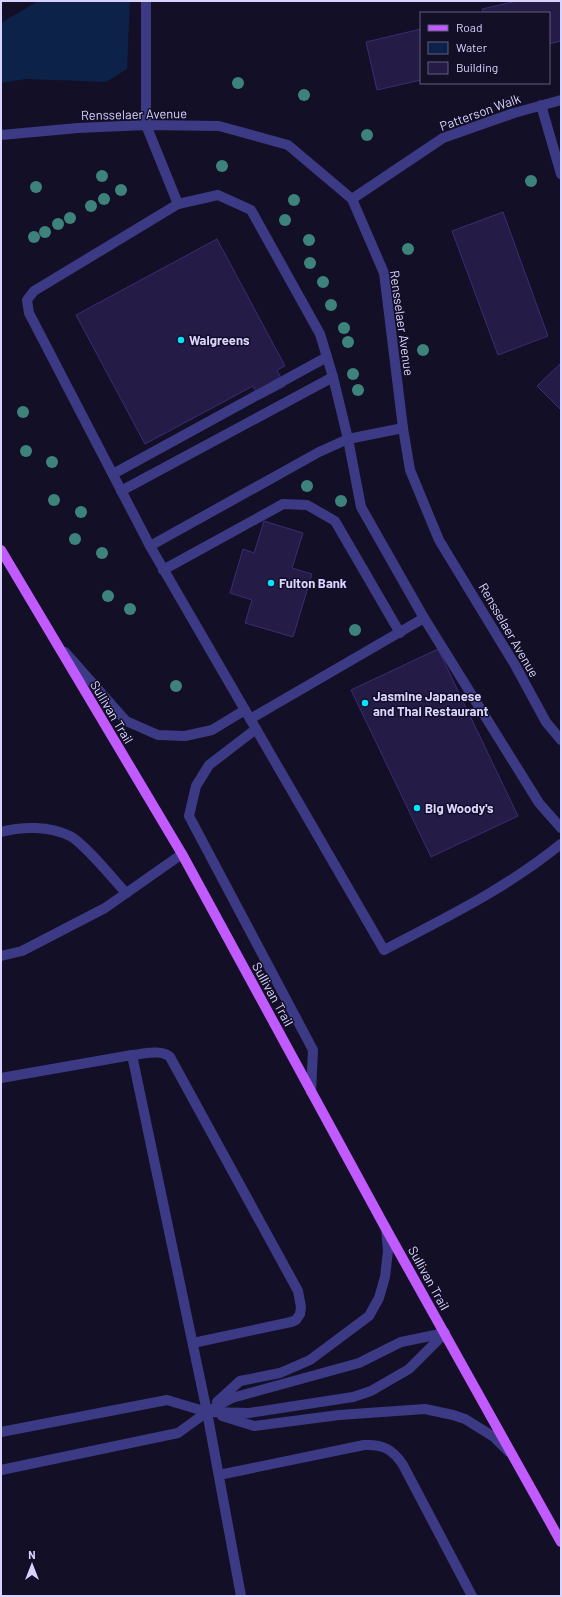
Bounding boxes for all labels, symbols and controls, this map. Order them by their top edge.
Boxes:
legend [420,12,550,84]
text: Road [456,20,483,34]
text: Water [456,40,488,54]
text: Building [456,60,498,74]
street label: Patterson Walk [437,90,523,134]
street label: Rensselaer Avenue [81,105,187,123]
street label: Rensselaer Avenue [387,269,417,377]
place label: Walgreens [189,332,250,348]
marker: Walgreens [176,335,186,345]
place label: Fulton Bank [279,575,347,591]
marker: Fulton Bank [266,578,276,588]
street label: Rensselaer Avenue [475,580,543,680]
street label: Sullivan Trail [87,678,137,746]
place label: Jasmine Japanese and Thai Restaurant [373,688,489,719]
marker: Jasmine Japanese and Thai Restaurant [360,698,370,708]
place label: Big Woody's [425,800,494,816]
marker: Big Woody's [412,803,422,813]
street label: Sullivan Trail [249,959,297,1029]
street label: Sullivan Trail [405,1243,453,1313]
north arrow [12,1545,52,1585]
text: N [28,1548,36,1561]

